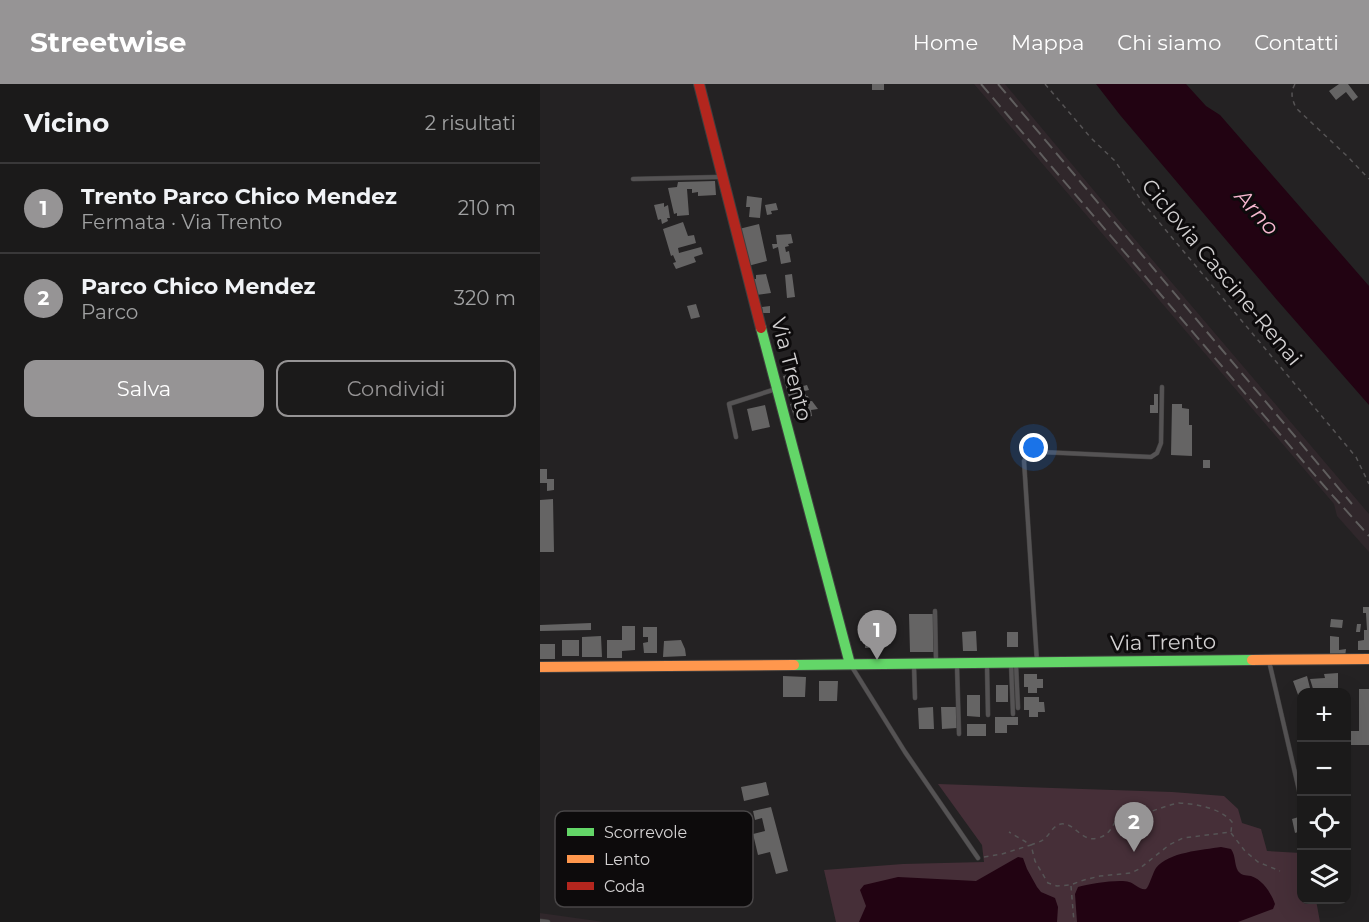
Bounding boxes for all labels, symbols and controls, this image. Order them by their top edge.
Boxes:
text: Streetwise [30,25,186,59]
text: Home [913,30,978,55]
text: Mappa [1011,30,1084,55]
text: Chi siamo [1117,30,1221,55]
text: Contatti [1254,30,1339,55]
text: Vicino [24,107,109,139]
text: 2 risultati [425,111,516,135]
street label: Ciclovia Cascine-Renai [1137,174,1307,370]
water label: Arno [1228,182,1285,241]
text: Trento Parco Chico Mendez [81,183,397,210]
text: 1 [40,196,47,220]
text: 210 m [458,196,516,220]
text: Fermata · Via Trento [81,210,282,234]
text: Parco Chico Mendez [81,273,316,300]
text: 2 [38,286,49,310]
text: 320 m [454,286,516,310]
text: Parco [81,300,138,324]
street label: Via Trento [766,315,818,423]
button: Salva [24,360,264,417]
button: Condividi [276,360,516,417]
your location [1019,433,1048,462]
pin: 1 [858,610,896,660]
street label: Via Trento [1110,629,1216,655]
map controls [1297,688,1351,904]
button: + [1297,688,1351,742]
button: − [1297,742,1351,796]
button: locate [1297,796,1351,850]
pin: 2 [1114,802,1154,852]
legend [555,811,753,907]
text: Scorrevole [604,823,687,842]
text: Lento [604,850,650,869]
button: layers [1297,850,1351,904]
text: Coda [604,877,645,896]

